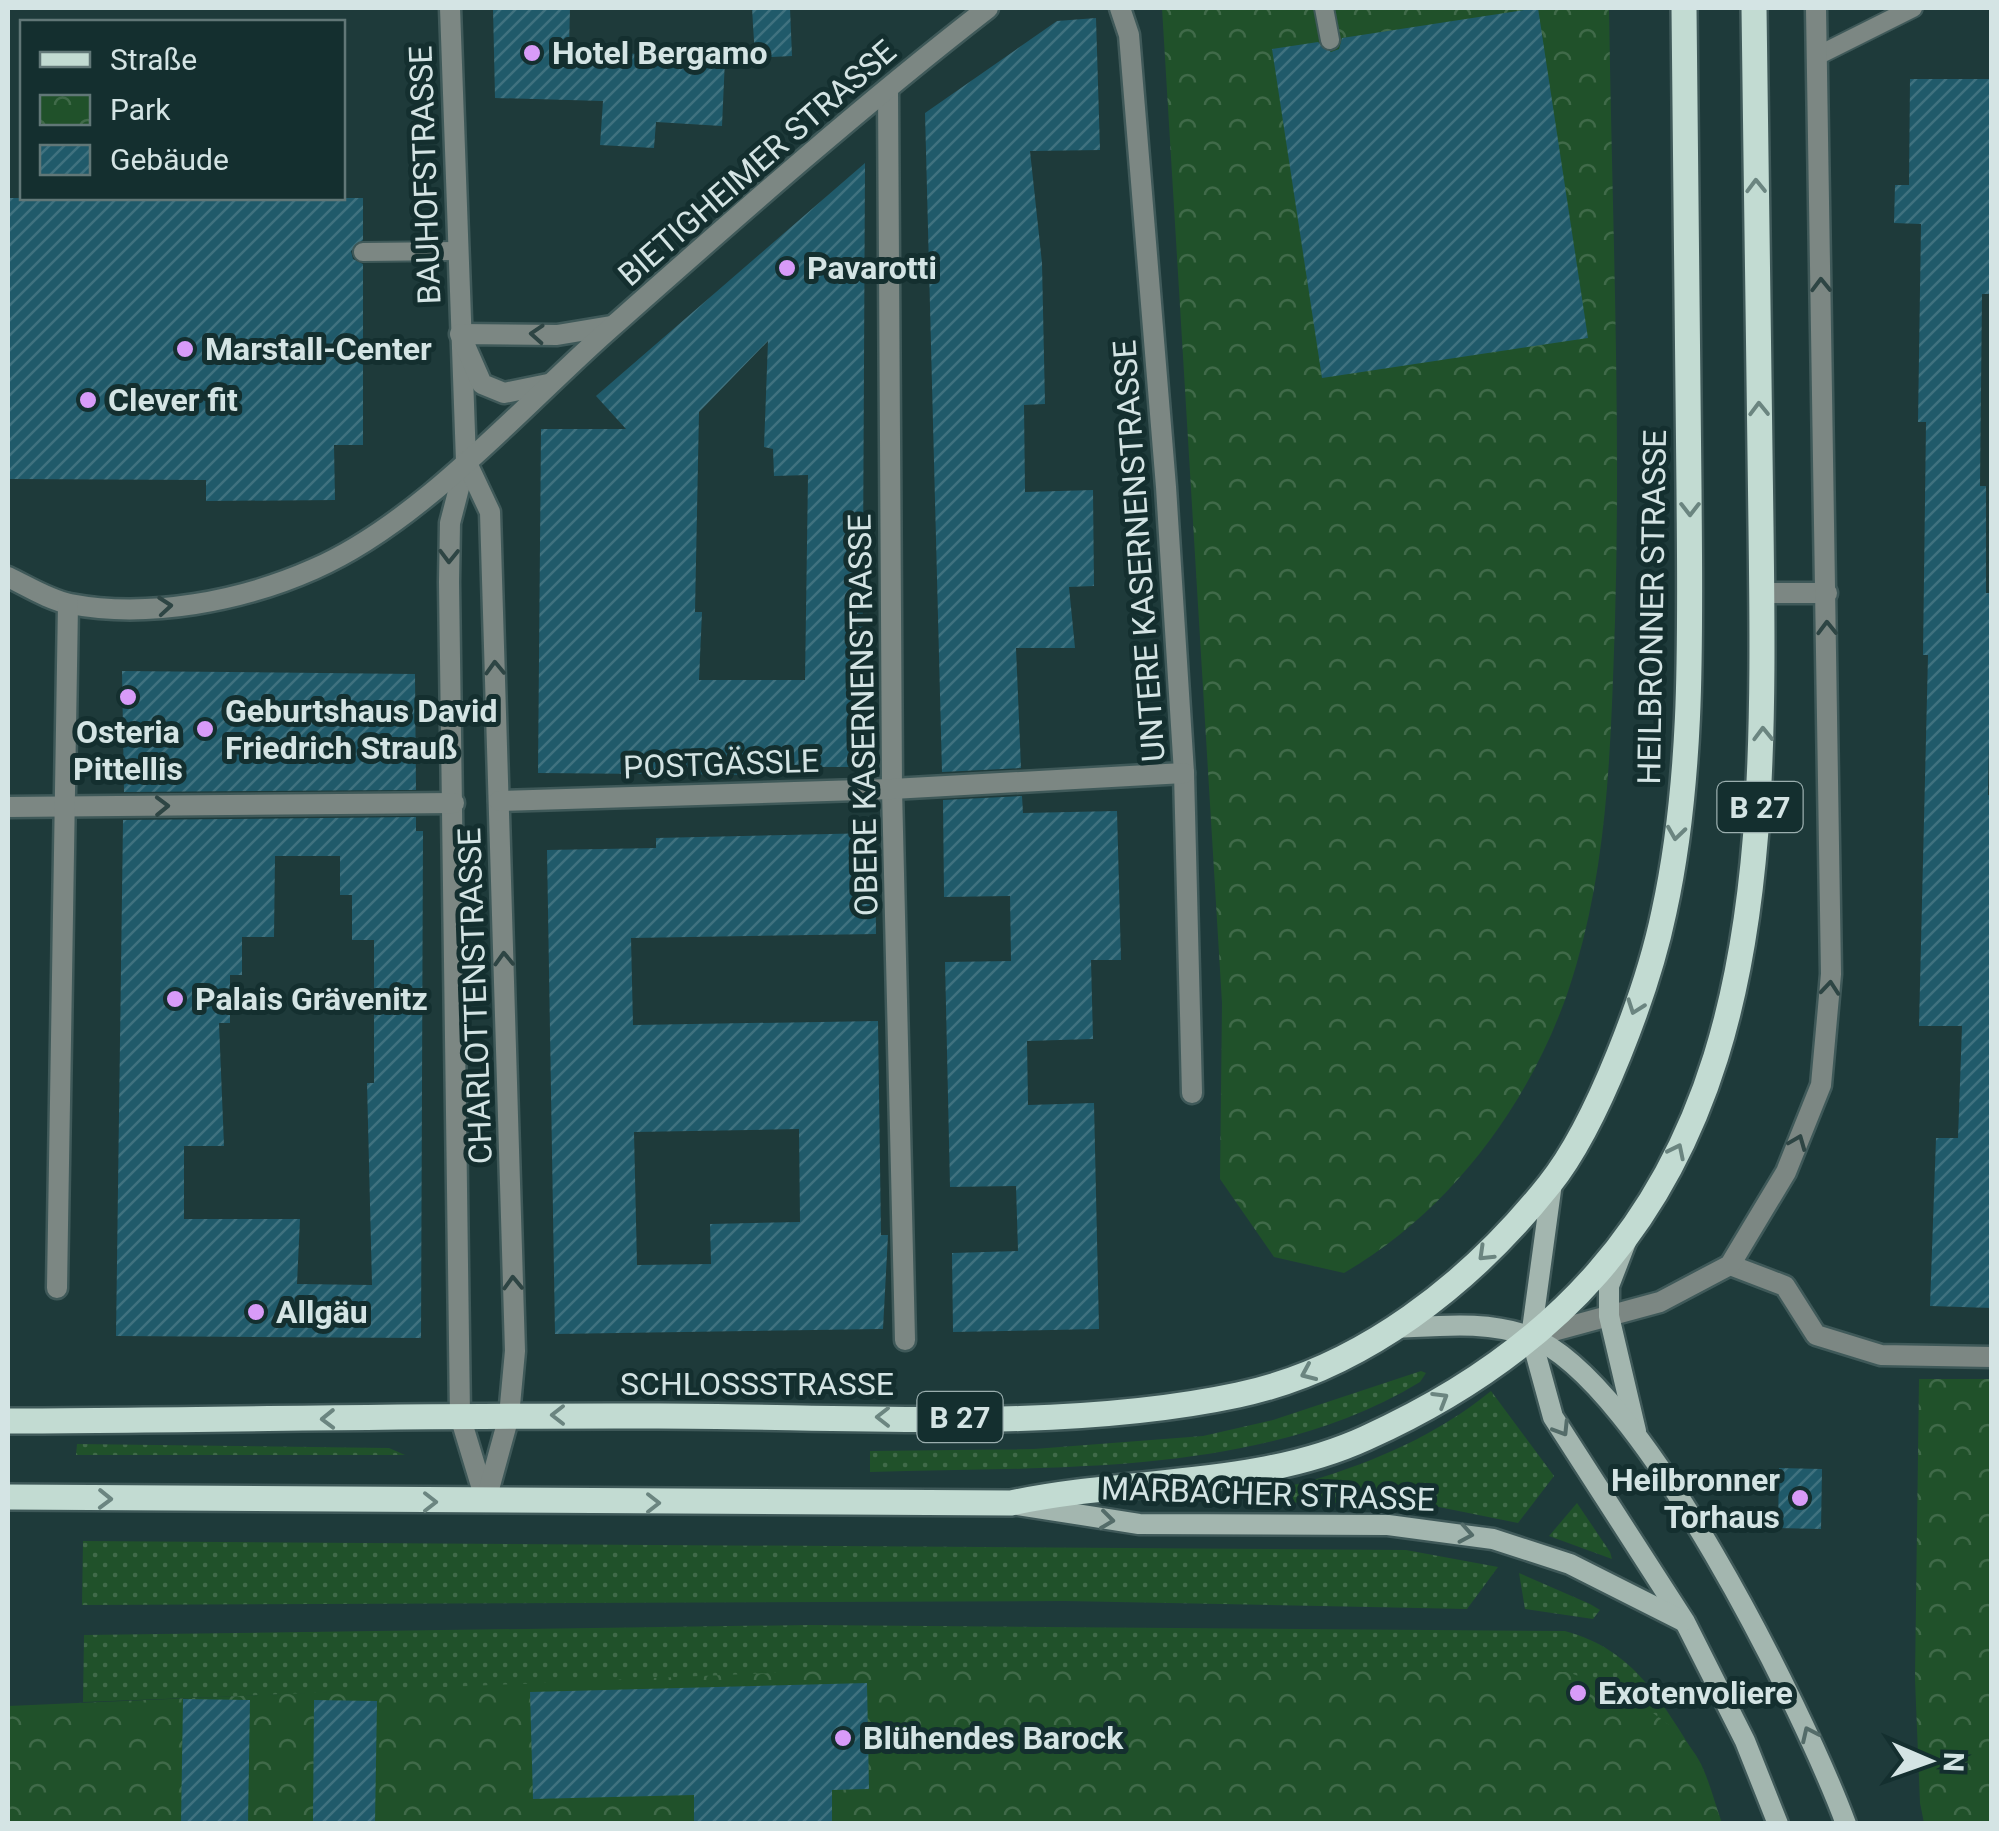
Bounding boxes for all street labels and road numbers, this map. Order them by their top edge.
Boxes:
street label: BIETIGHEIMER STRASSE [611,32,903,294]
street label: BAUHOFSTRASSE [401,45,449,305]
street label: UNTERE KASERNENSTRASSE [1105,339,1173,763]
street label: HEILBRONNER STRASSE [1630,429,1674,785]
street label: OBERE KASERNENSTRASSE [840,513,886,917]
street label: POSTGÄSSLE [622,742,820,786]
road number: B 27 [1718,782,1802,832]
street label: CHARLOTTENSTRASSE [450,827,500,1165]
street label: SCHLOSSSTRASSE [620,1365,894,1403]
road number: B 27 [918,1392,1002,1442]
street label: MARBACHER STRASSE [1101,1469,1435,1519]

